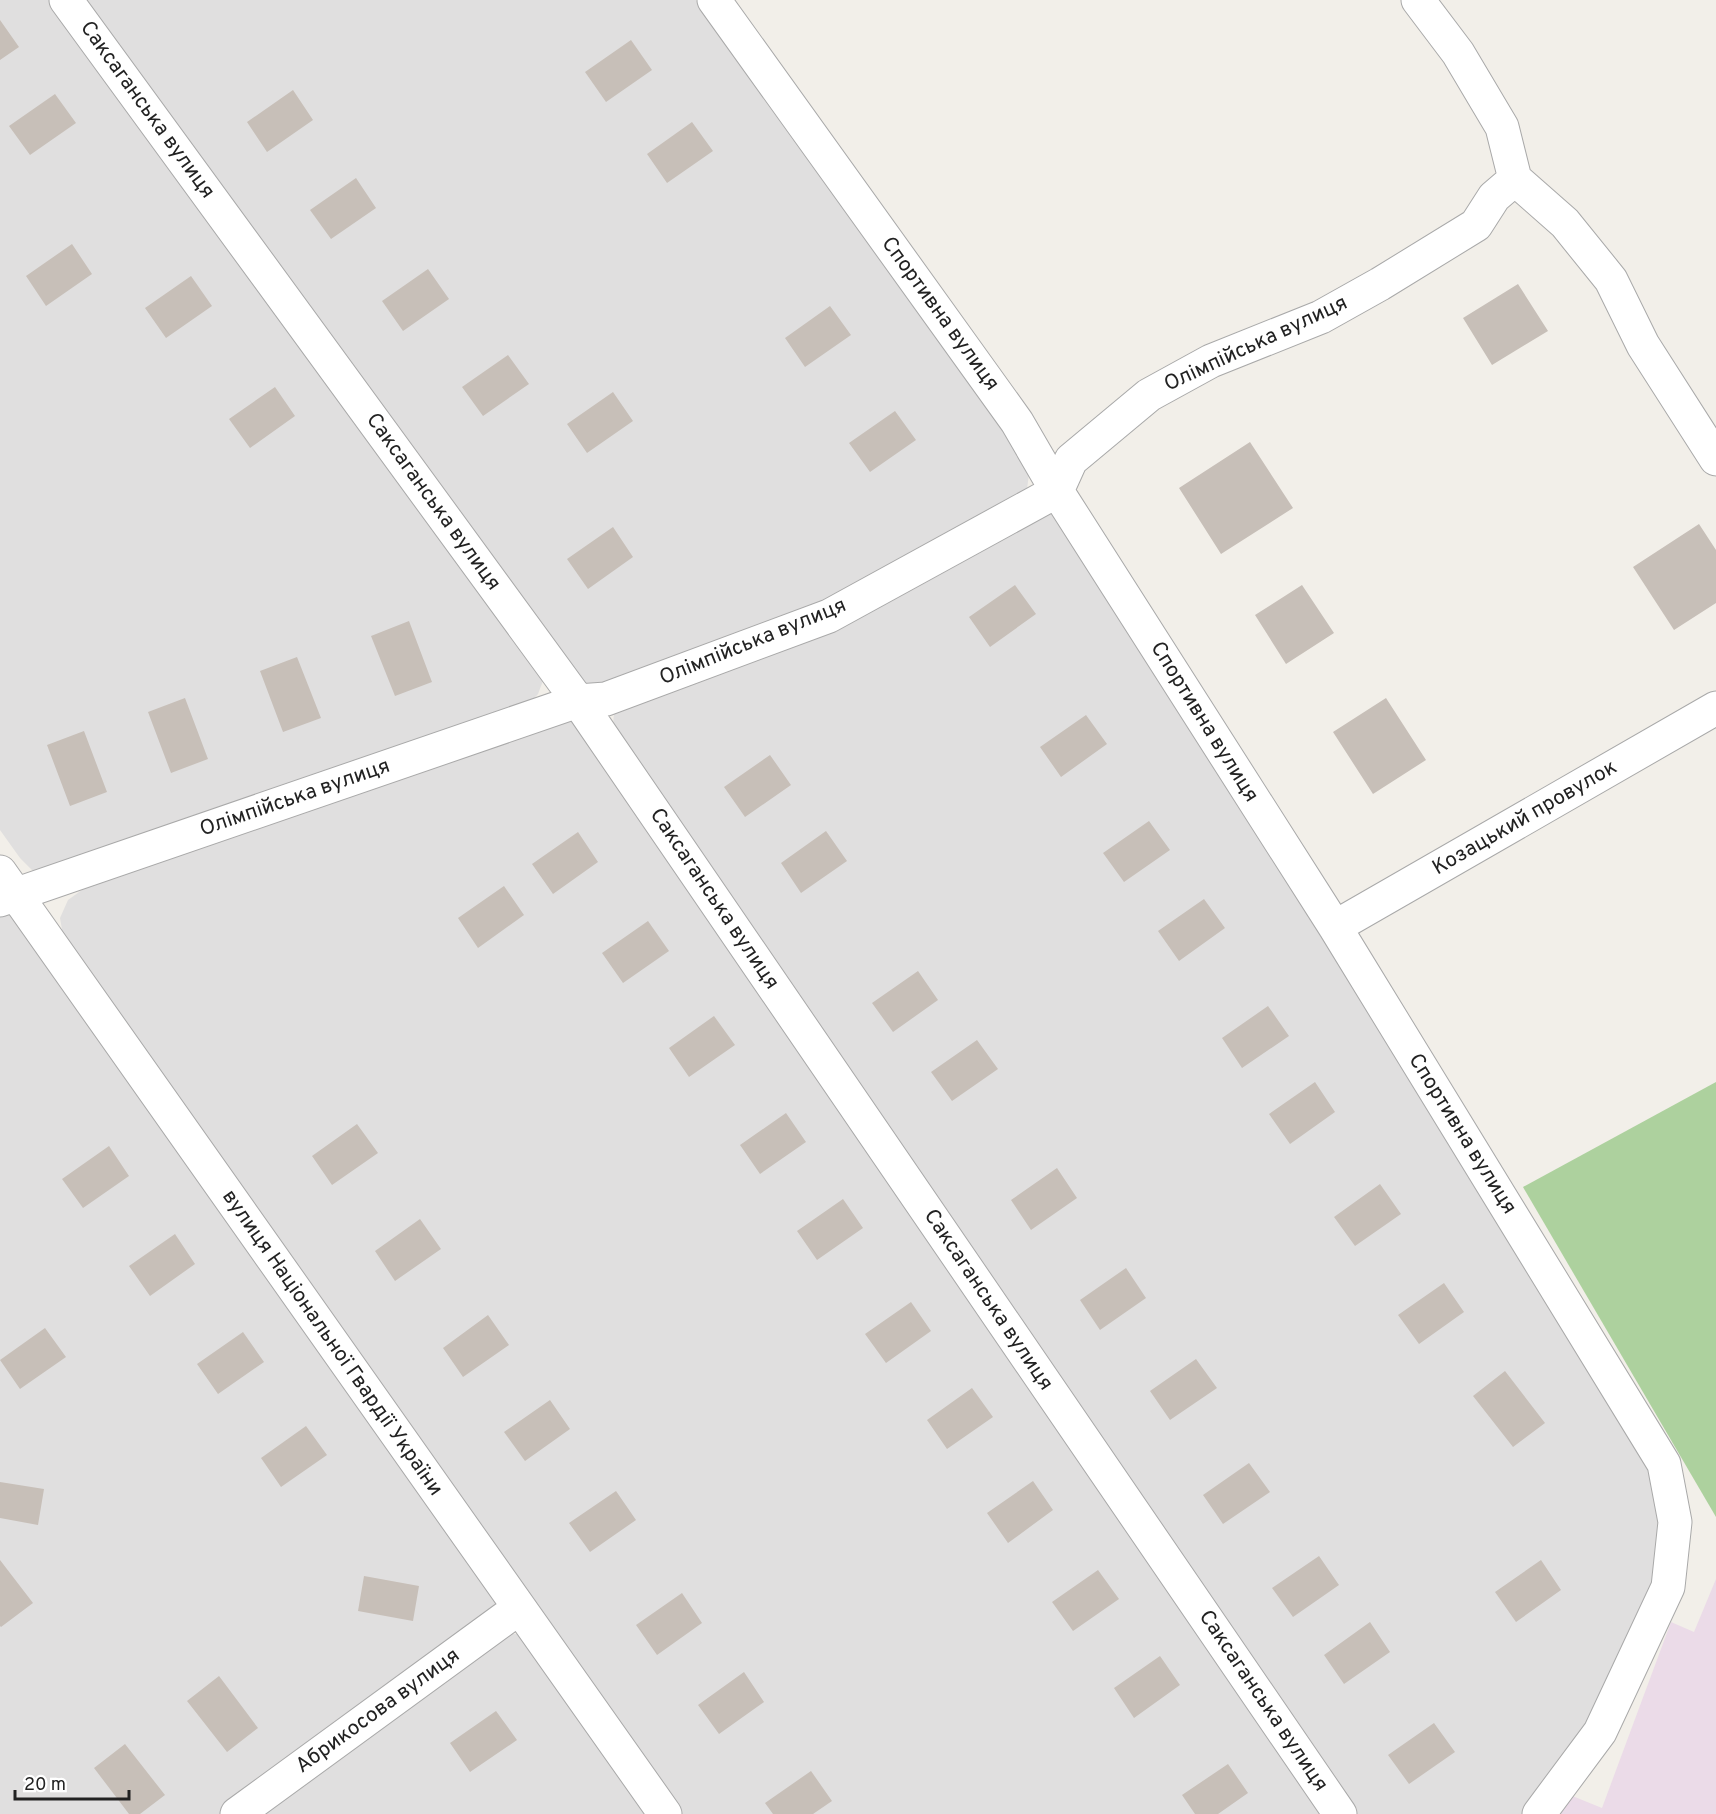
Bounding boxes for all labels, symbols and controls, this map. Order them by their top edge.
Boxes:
street label: Саксаганська вулиця [73,16,221,204]
street label: Спортивна вулиця [875,231,1005,397]
street label: Олімпійська вулиця [1160,290,1352,398]
street label: Саксаганська вулиця [359,408,507,596]
street label: Олімпійська вулиця [656,592,850,692]
street label: Спортивна вулиця [1144,637,1264,807]
street label: Олімпійська вулиця [196,753,394,843]
street label: Козацький провулок [1428,754,1622,882]
street label: Саксаганська вулиця [643,803,785,995]
street label: Спортивна вулиця [1402,1049,1522,1219]
street label: вулиця Національної Гвардії України [215,1185,449,1501]
street label: Саксаганська вулиця [917,1204,1059,1396]
street label: Саксаганська вулиця [1192,1605,1334,1797]
street label: Абрикосова вулиця [291,1642,465,1780]
scale bar [15,1763,129,1801]
text: 20 m [24,1774,66,1797]

